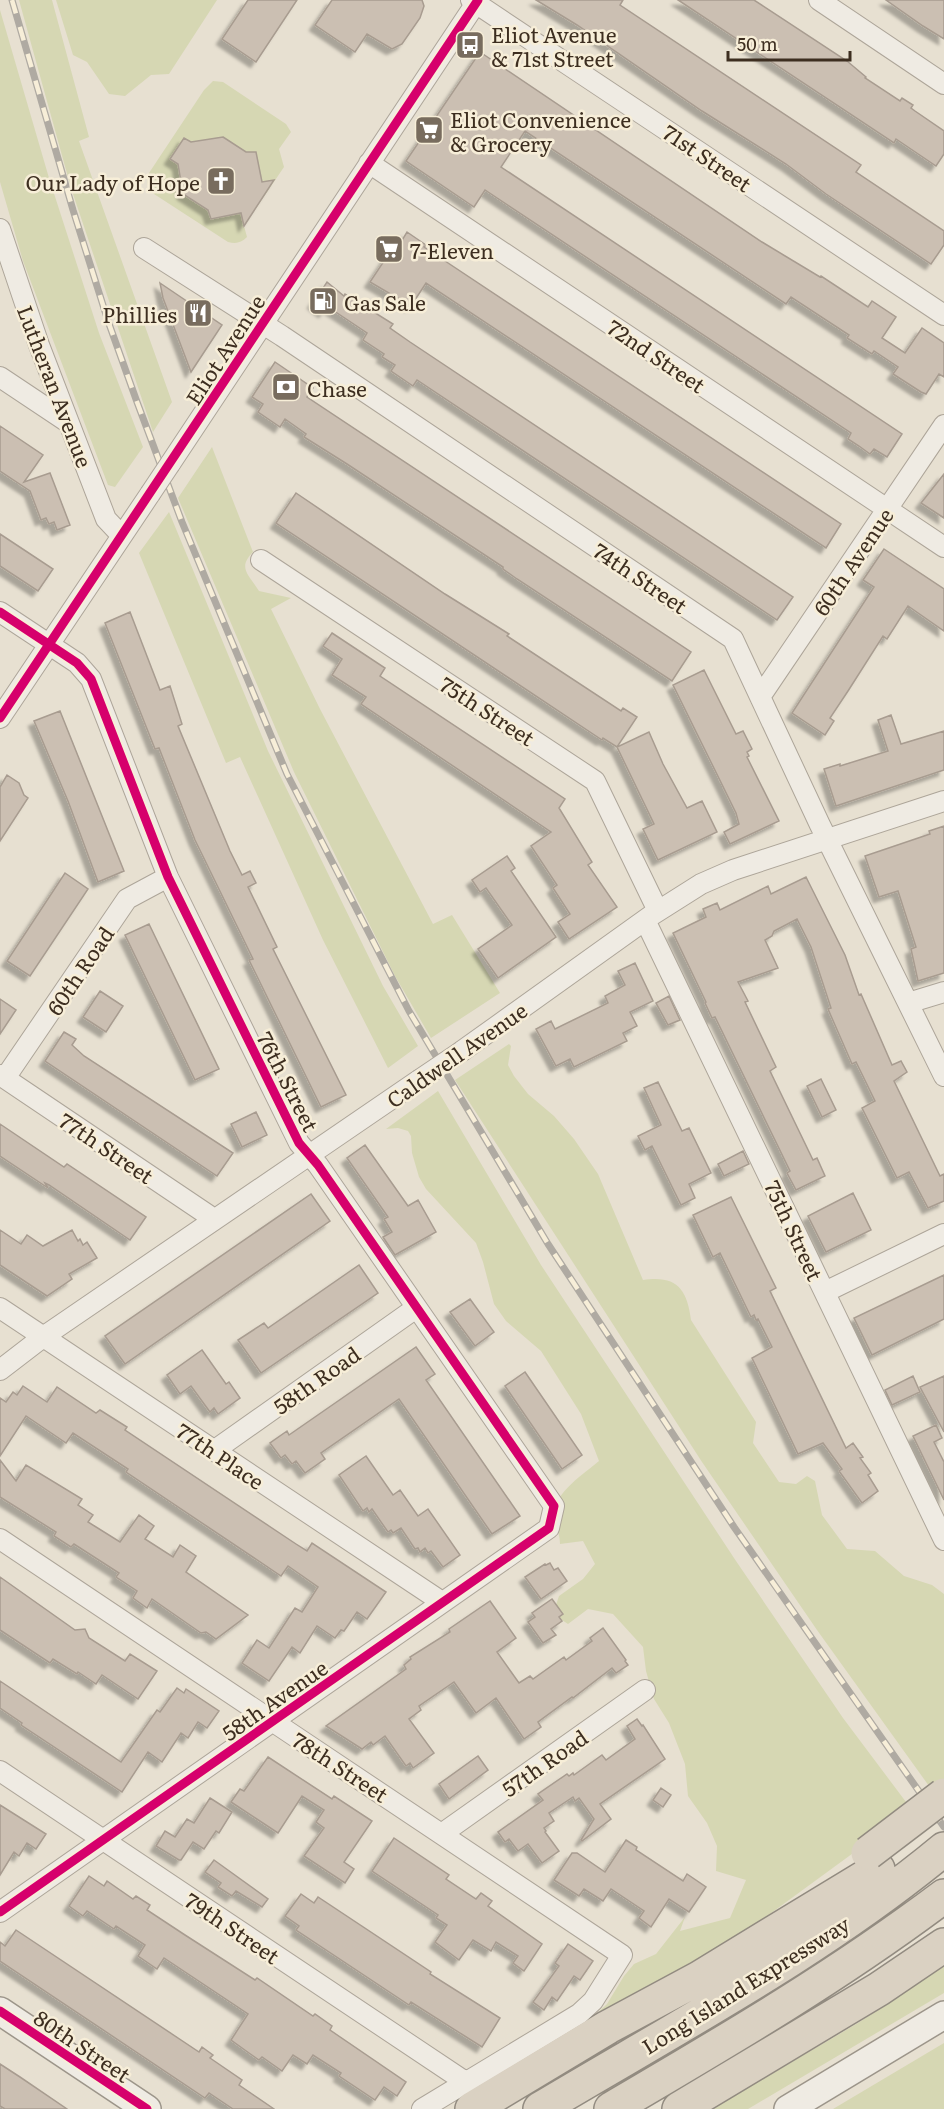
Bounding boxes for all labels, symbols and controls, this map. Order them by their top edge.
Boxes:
place label: Eliot Avenue & 71st Street [491,18,617,73]
scale bar [728,24,850,62]
bus stop icon: Eliot Avenue & 71st Street [454,29,486,61]
text: 50 m [737,30,778,57]
place label: Eliot Convenience & Grocery [450,103,631,158]
supermarket icon: Eliot Convenience & Grocery [413,114,445,146]
street label: 71st Street [657,116,759,198]
church icon: Our Lady of Hope [205,165,237,197]
place label: Our Lady of Hope [26,166,200,197]
supermarket icon: 7-Eleven [373,233,405,265]
place label: 7-Eleven [410,234,494,265]
fuel station icon: Gas Sale [307,285,339,317]
place label: Gas Sale [344,286,426,317]
street label: Eliot Avenue [177,288,271,410]
restaurant icon: Phillies [182,297,214,329]
place label: Phillies [102,298,177,329]
street label: Lutheran Avenue [11,300,101,472]
street label: 72nd Street [602,311,713,400]
bank icon: Chase [270,371,302,403]
place label: Chase [307,372,367,403]
street label: 60th Avenue [805,501,900,621]
street label: 74th Street [588,534,695,620]
street label: 75th Street [434,668,542,753]
street label: 60th Road [38,919,120,1021]
street label: Caldwell Avenue [379,994,533,1114]
street label: 76th Street [251,1026,328,1137]
street label: 77th Street [54,1104,161,1190]
street label: 75th Street [758,1175,832,1286]
street label: 58th Road [266,1338,366,1420]
street label: 77th Place [171,1414,271,1496]
street label: 58th Avenue [215,1651,333,1747]
street label: 57th Road [495,1721,593,1803]
street label: 78th Street [287,1723,396,1809]
street label: 79th Street [179,1884,287,1970]
street label: Long Island Expressway [635,1907,856,2061]
street label: 80th Street [29,2001,138,2089]

